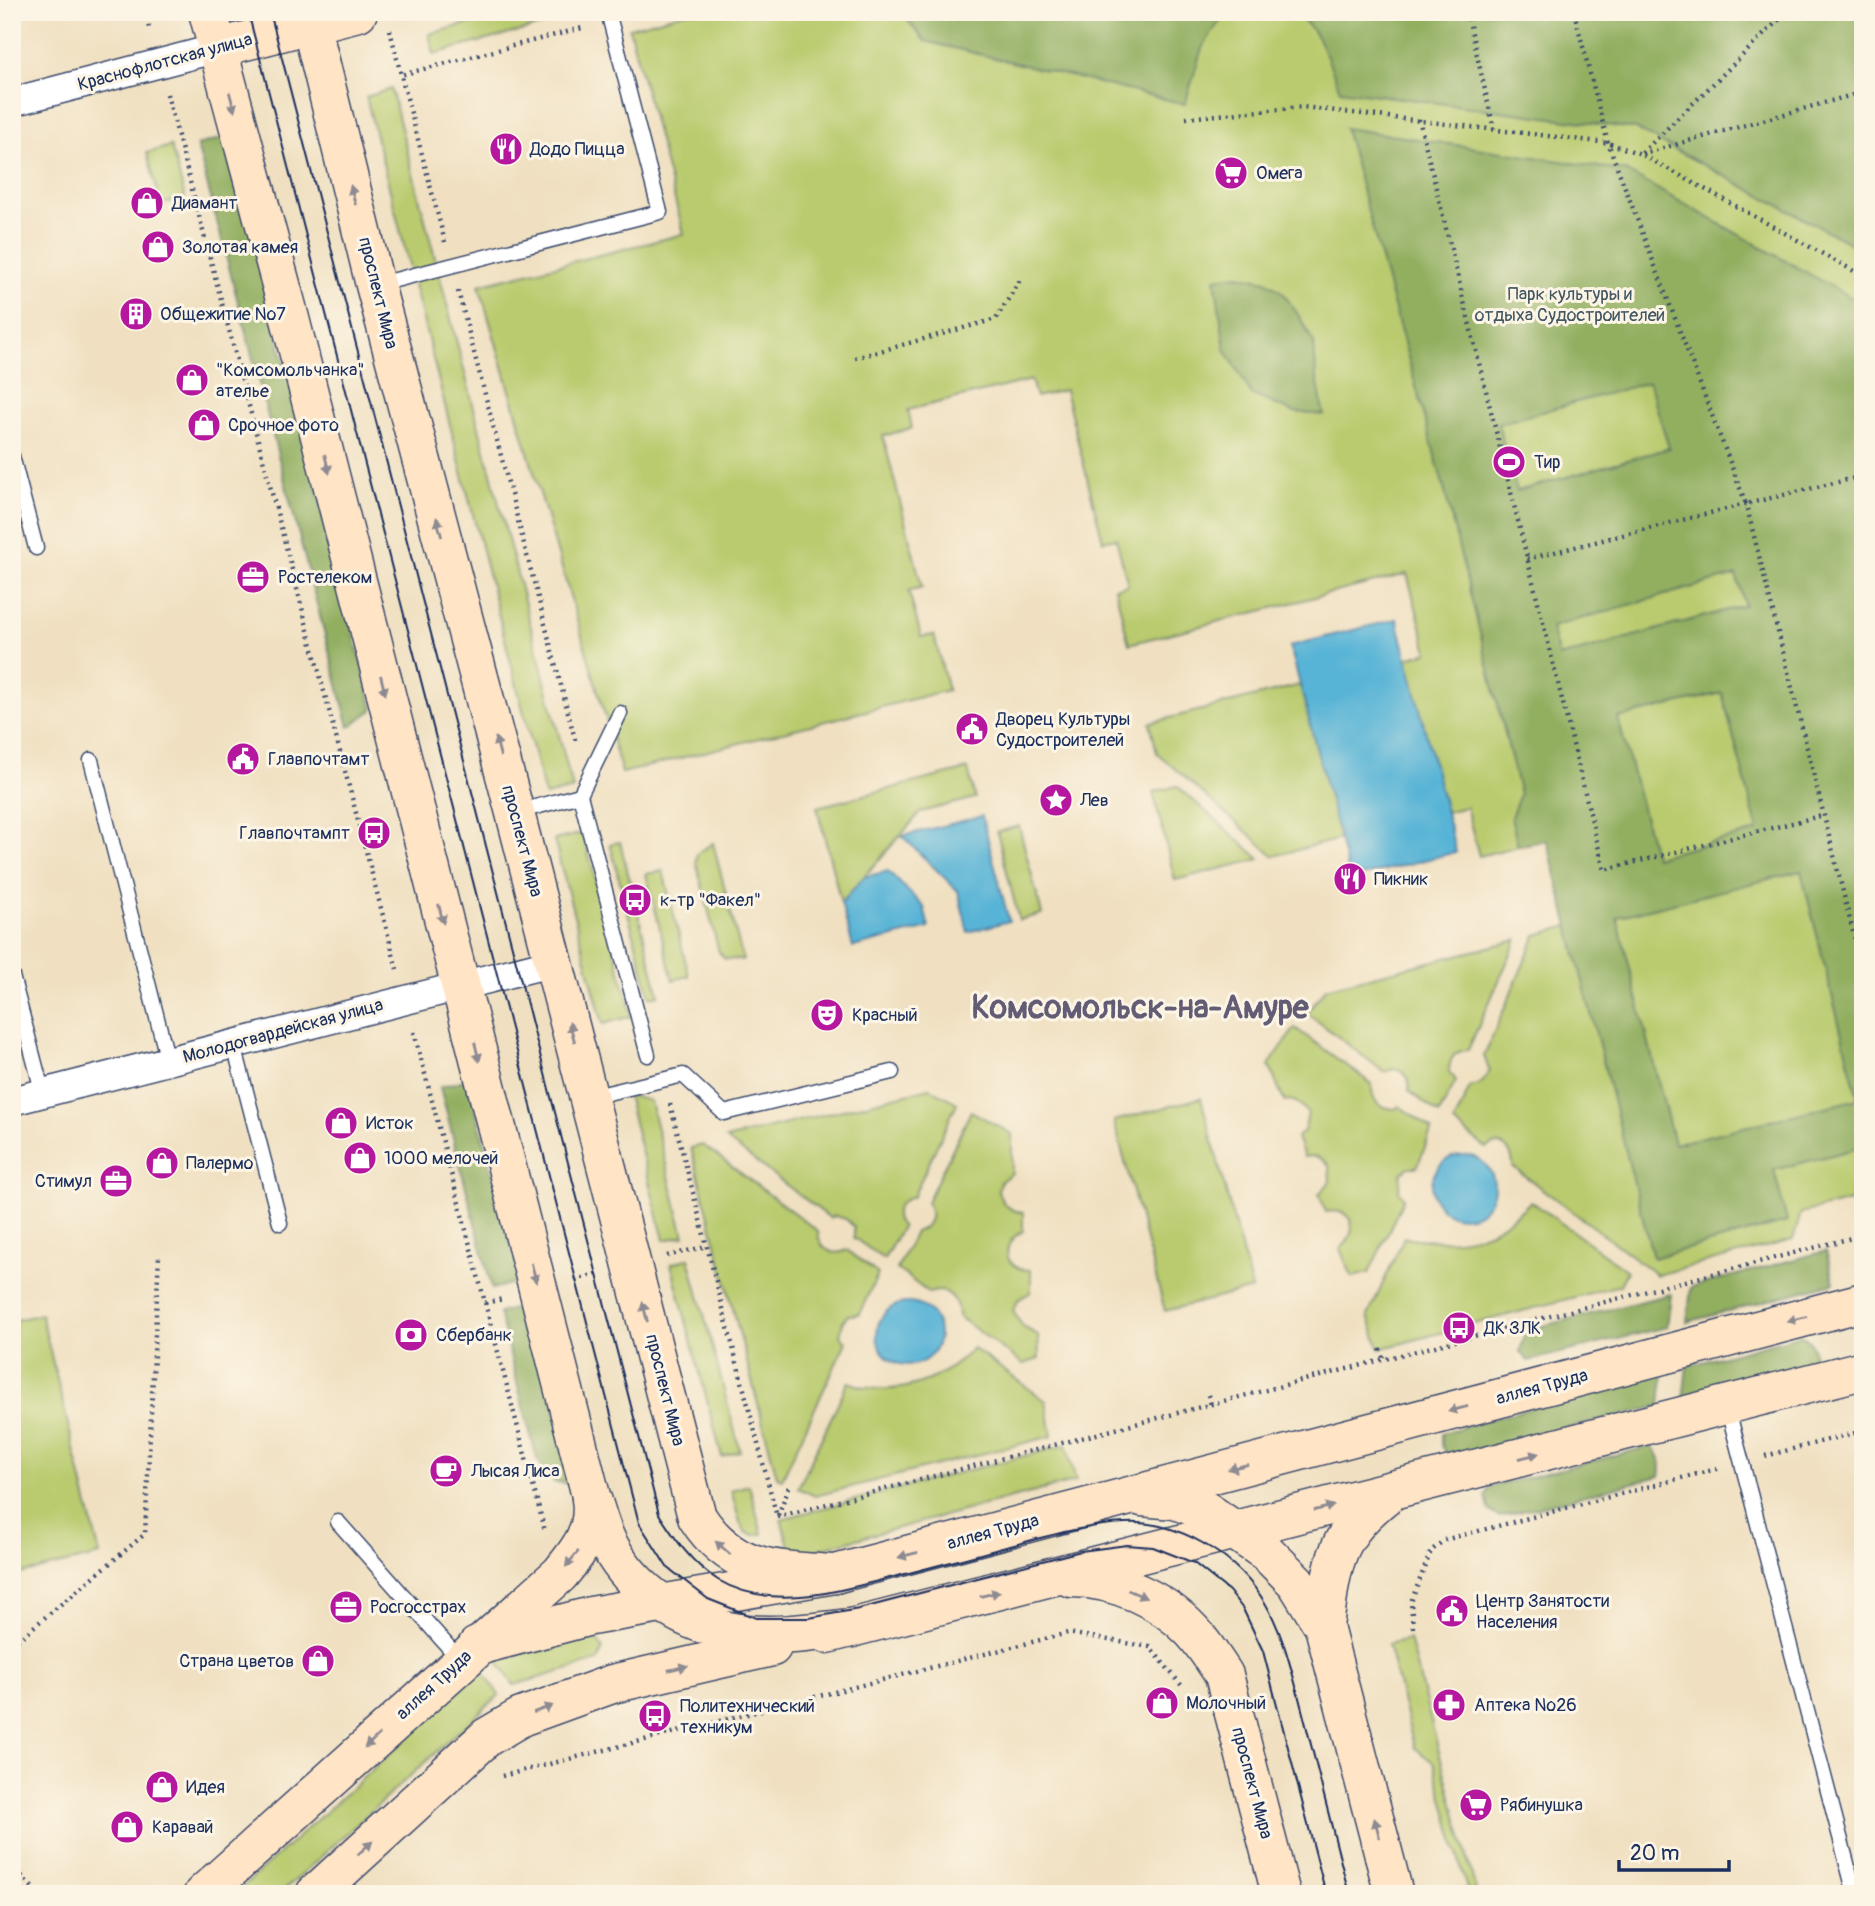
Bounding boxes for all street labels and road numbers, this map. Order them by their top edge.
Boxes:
street label: Краснофлотская улица [75,28,255,96]
street label: проспект Мира [353,235,403,351]
street label: проспект Мира [496,783,548,899]
street label: Молодогвардейская улица [180,993,386,1069]
street label: проспект Мира [640,1332,690,1448]
street label: аллея Труда [1494,1364,1590,1410]
street label: аллея Труда [945,1509,1041,1555]
street label: аллея Труда [391,1645,477,1725]
street label: проспект Мира [1226,1725,1278,1841]

